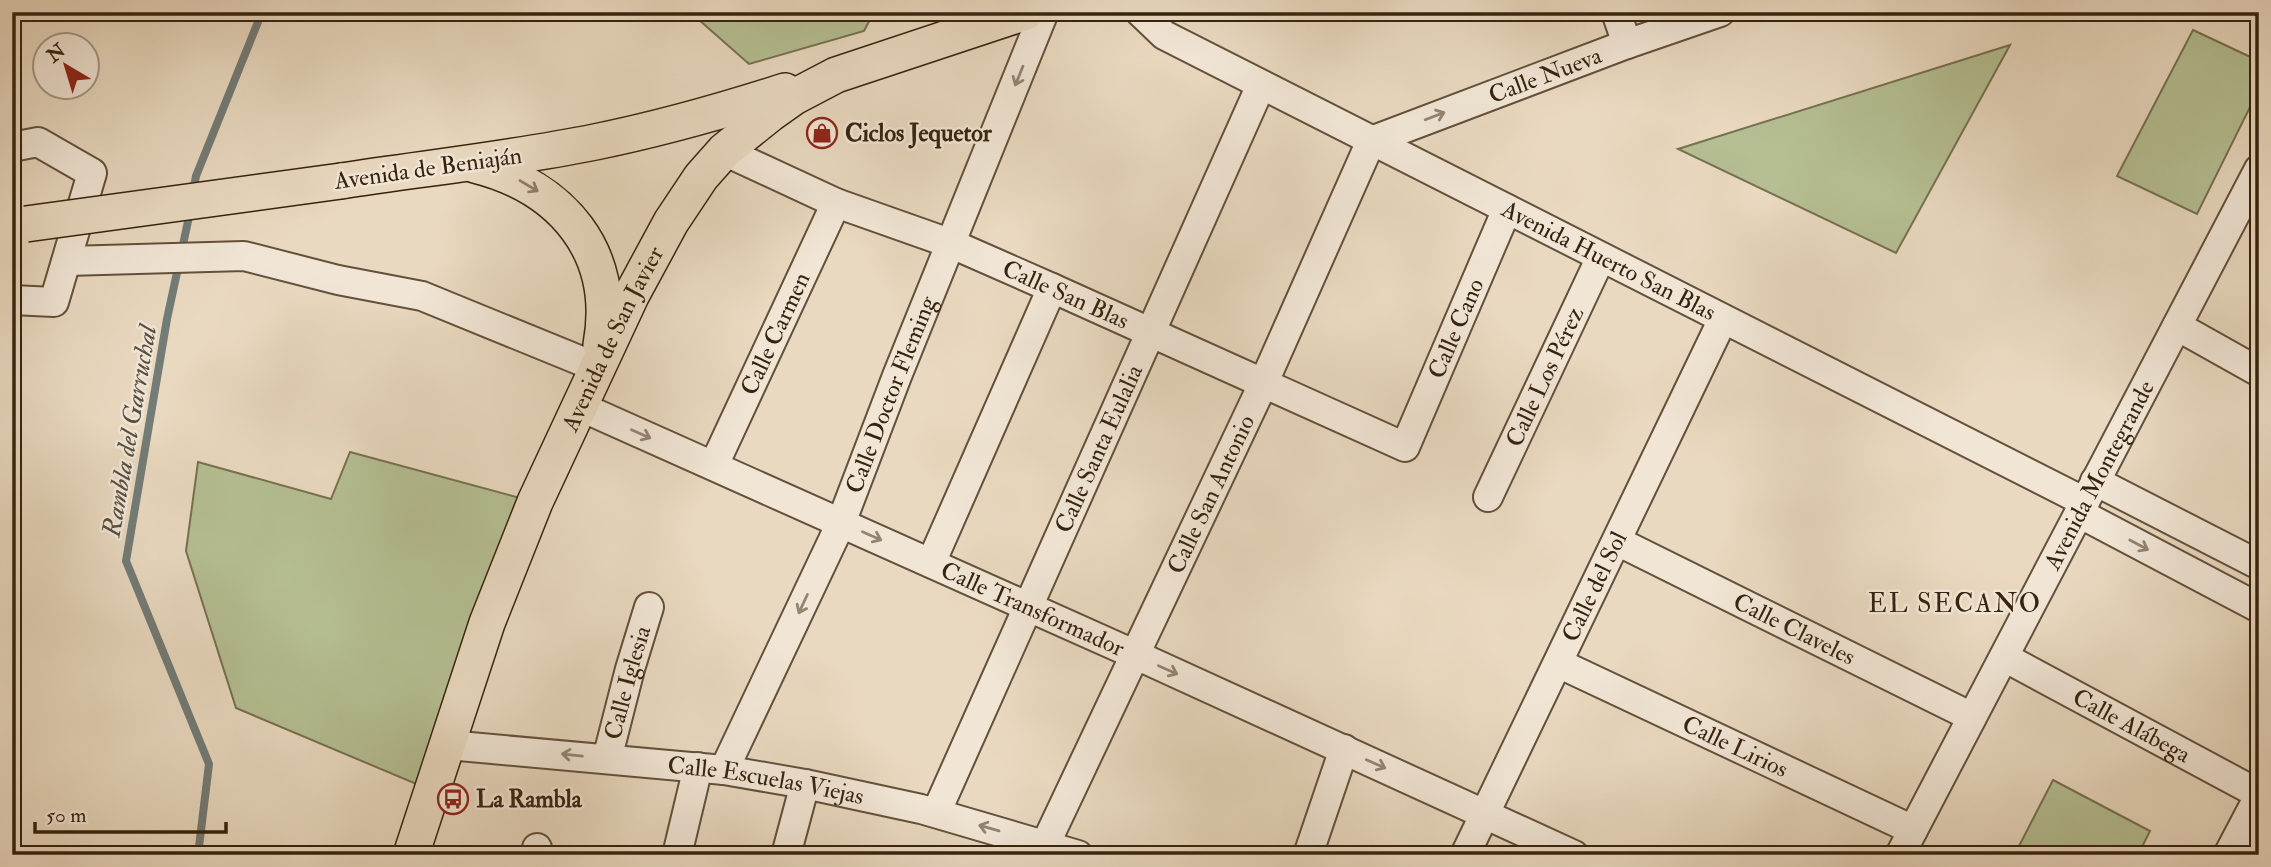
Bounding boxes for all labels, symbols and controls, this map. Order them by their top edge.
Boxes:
north arrow [32,32,102,102]
text: N [41,38,71,69]
street label: Calle Nueva [1484,40,1607,111]
one-way arrow [1011,64,1024,86]
one-way arrow [1423,109,1445,122]
shop icon: Ciclos Jequetor [805,116,839,150]
place label: Ciclos Jequetor [845,118,993,149]
street label: Avenida de Beniaján [331,140,524,197]
one-way arrow [518,179,538,193]
street label: Avenida Huerto San Blas [1495,193,1721,328]
street label: Avenida de San Javier [555,241,671,438]
street label: Calle San Blas [998,253,1134,337]
street label: Calle Carmen [734,267,818,400]
street label: Calle Cano [1421,274,1491,383]
street label: Calle Doctor Fleming [839,291,944,498]
street label: Calle Los Pérez [1499,302,1591,452]
water label: Rambla del Garruchal [95,321,165,540]
street label: Calle Santa Eulalia [1048,359,1151,538]
street label: Avenida Montegrande [2037,375,2162,576]
street label: Calle San Antonio [1161,410,1262,579]
one-way arrow [630,428,652,441]
street label: Calle del Sol [1555,527,1634,647]
one-way arrow [860,530,882,543]
one-way arrow [2128,539,2149,552]
street label: Calle Transformador [936,555,1129,664]
street label: Calle Claveles [1728,586,1860,673]
district label: EL SECANO [1868,588,2042,620]
one-way arrow [796,593,809,614]
street label: Calle Iglesia [598,621,659,743]
one-way arrow [1157,664,1179,677]
street label: Calle Alábega [2067,682,2197,771]
street label: Calle Lirios [1677,709,1793,785]
one-way arrow [562,748,584,761]
street label: Calle Escuelas Viejas [666,750,867,812]
one-way arrow [1365,758,1386,771]
bus stop icon: La Rambla [436,782,470,816]
place label: La Rambla [476,784,583,815]
scale bar [35,790,226,834]
text: 50 m [46,802,87,829]
one-way arrow [978,821,1000,834]

